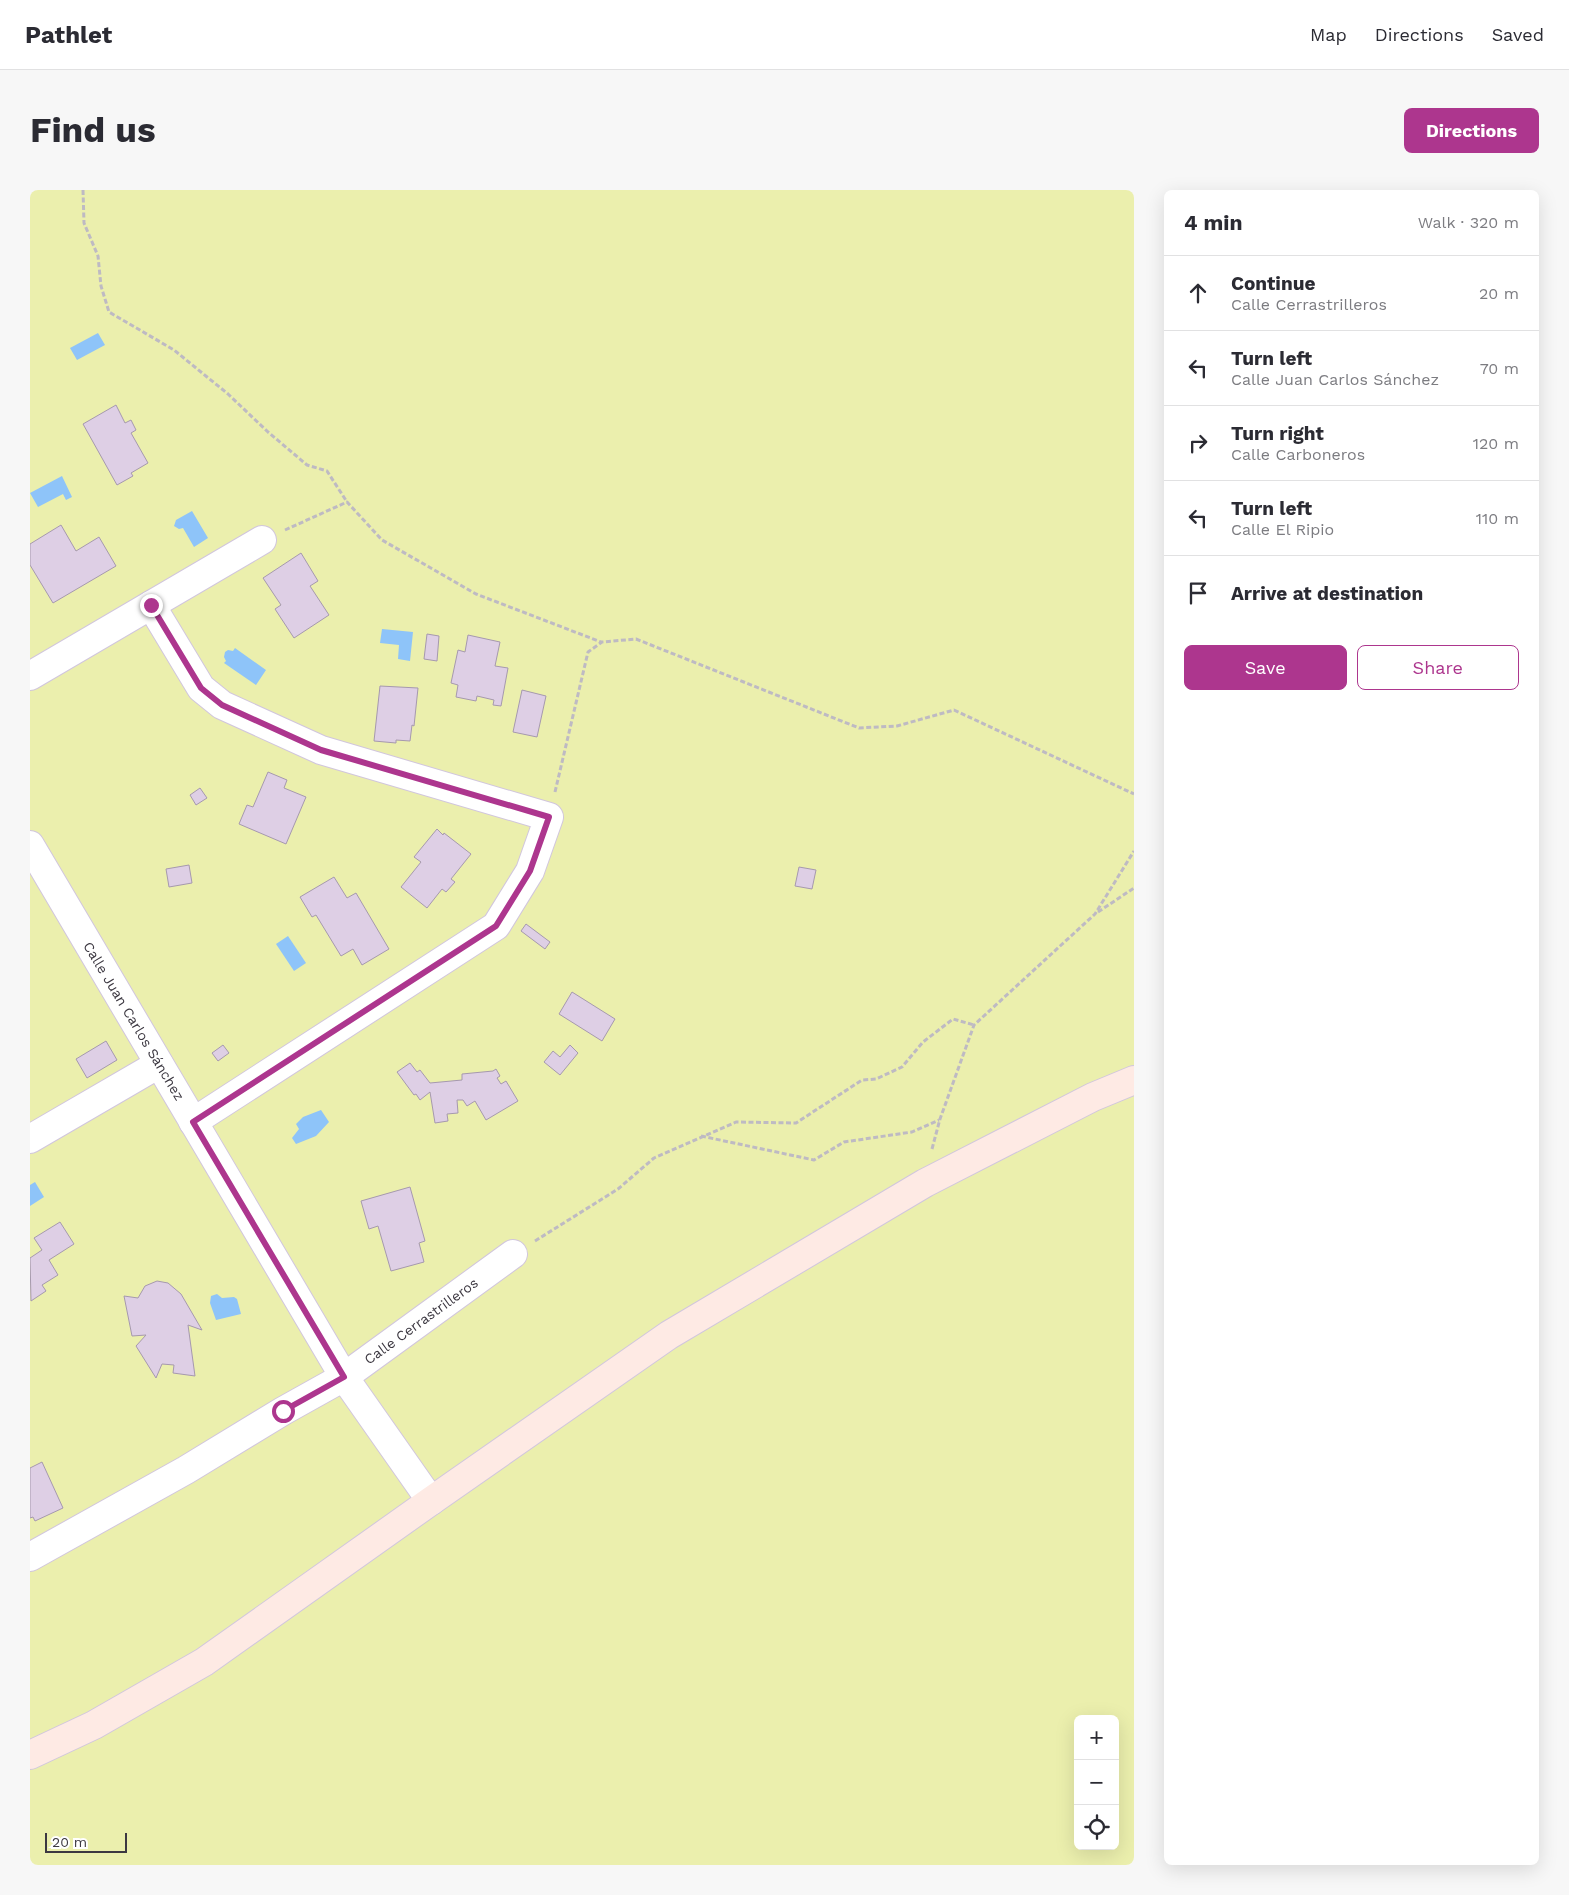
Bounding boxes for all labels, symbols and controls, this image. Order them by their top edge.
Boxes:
text: Pathlet [25,21,112,49]
text: Map [1310,24,1347,45]
text: Directions [1375,24,1464,45]
text: Saved [1492,24,1544,45]
button: Directions [1404,108,1539,153]
text: Find us [30,109,156,151]
text: 4 min [1184,210,1242,235]
text: Walk · 320 m [1418,213,1519,232]
text: Continue [1231,272,1315,295]
icon: ahead [1184,279,1212,307]
text: 20 m [1479,284,1519,303]
text: Calle Cerrastrilleros [1231,295,1387,314]
text: Turn left [1231,347,1312,370]
icon: left [1184,354,1212,382]
text: 70 m [1480,359,1519,378]
text: Calle Juan Carlos Sánchez [1231,370,1439,389]
text: Turn right [1231,422,1324,445]
icon: right [1184,429,1212,457]
text: 120 m [1473,434,1519,453]
text: Calle Carboneros [1231,445,1365,464]
text: Turn left [1231,497,1312,520]
icon: left [1184,504,1212,532]
text: 110 m [1476,509,1519,528]
text: Calle El Ripio [1231,520,1334,539]
icon: arrive [1184,579,1212,607]
text: Arrive at destination [1231,582,1423,605]
route end [140,594,163,617]
button: Save [1184,645,1347,690]
button: Share [1357,645,1519,690]
street label: Calle Juan Carlos Sánchez [80,939,188,1103]
street label: Calle Cerrastrilleros [361,1274,481,1368]
route start [272,1400,295,1423]
map controls [1074,1715,1119,1850]
button: + [1074,1715,1119,1760]
button: − [1074,1760,1119,1805]
button: locate [1074,1805,1119,1850]
scale bar [45,1830,128,1853]
text: 20 m [52,1834,87,1850]

